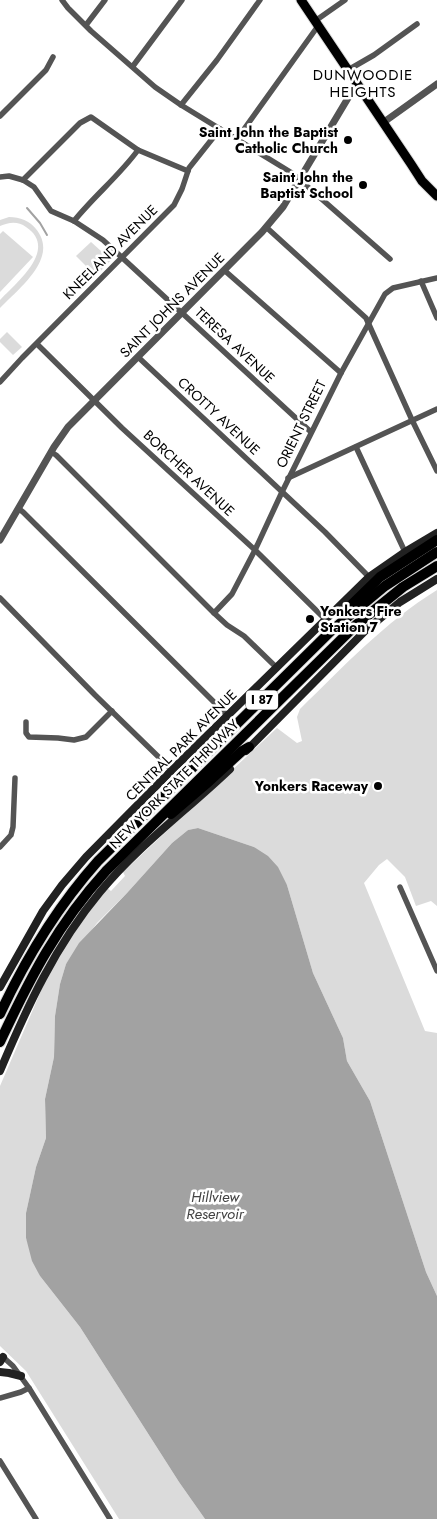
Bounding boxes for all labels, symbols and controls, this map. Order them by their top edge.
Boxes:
district label: DUNWOODIE HEIGHTS [313,64,413,103]
place label: Saint John the Baptist Catholic Church [199,122,339,158]
marker: Saint John the Baptist Catholic Church [342,134,354,146]
place label: Saint John the Baptist School [260,167,353,203]
marker: Saint John the Baptist School [357,179,369,191]
street label: KNEELAND AVENUE [58,200,162,304]
street label: SAINT JOHNS AVENUE [115,248,229,362]
street label: TERESA AVENUE [191,303,279,387]
street label: CROTTY AVENUE [173,373,265,459]
street label: ORIENT STREET [271,376,331,471]
street label: BORCHER AVENUE [139,425,239,521]
place label: Yonkers Fire Station 7 [319,601,402,637]
marker: Yonkers Fire Station 7 [304,613,316,625]
street label: CENTRAL PARK AVENUE [121,685,241,805]
road number: I 87 [246,690,278,710]
street label: NEW YORK STATE THRUWAY [105,715,243,853]
place label: Yonkers Raceway [254,776,369,796]
marker: Yonkers Raceway [372,780,384,792]
water label: Hillview Reservoir [186,1186,245,1225]

